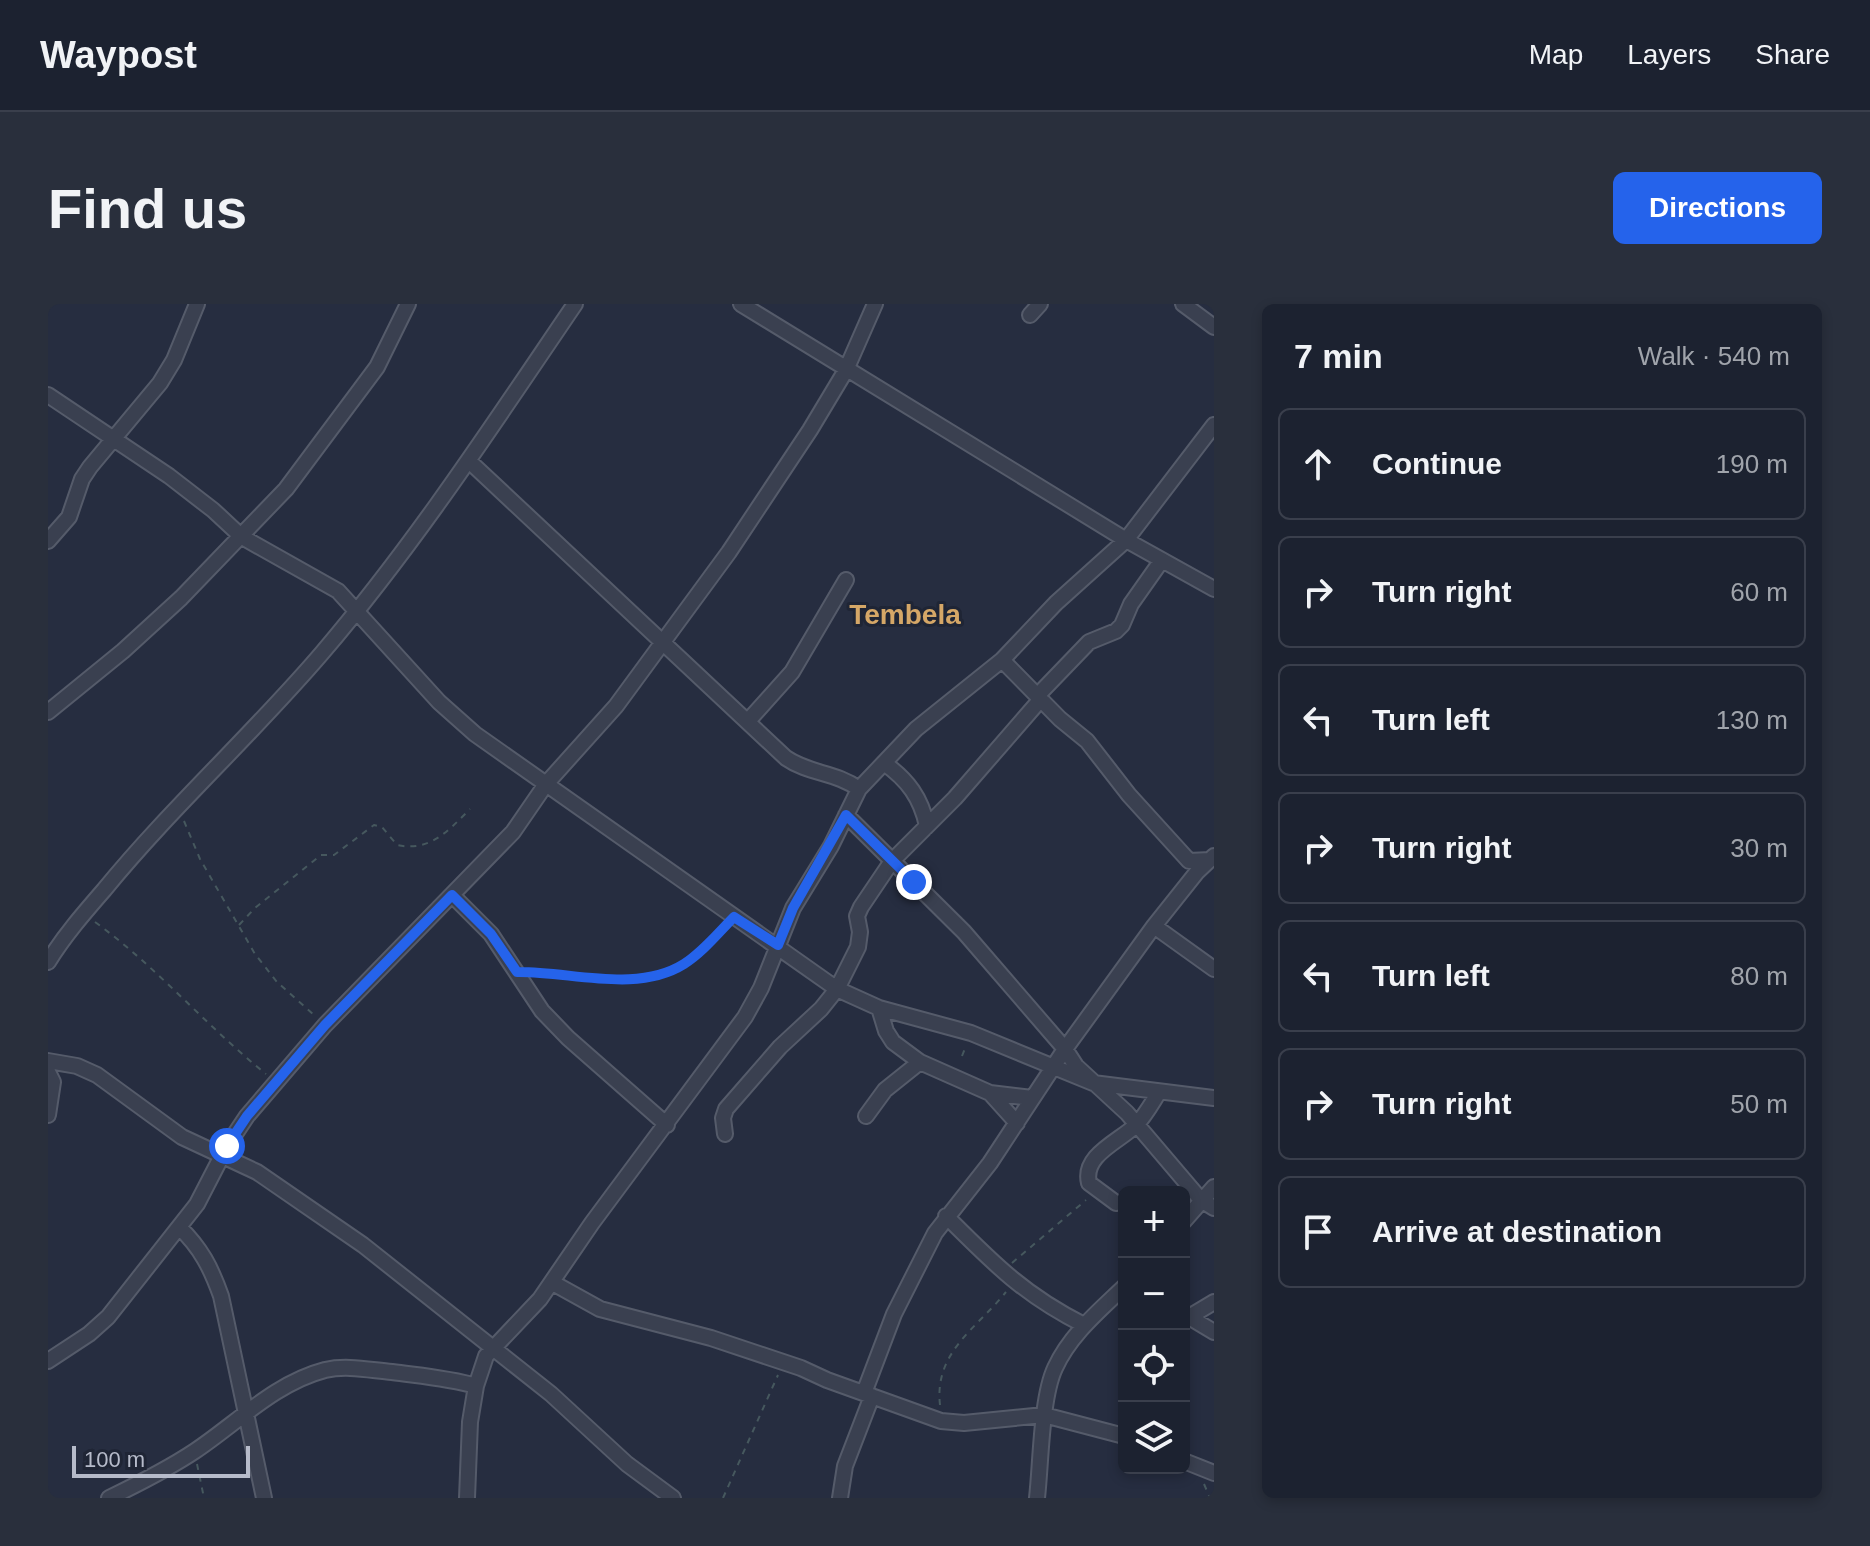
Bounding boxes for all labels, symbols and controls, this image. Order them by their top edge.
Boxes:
text: Waypost [40,34,197,76]
text: Map [1529,39,1583,70]
text: Layers [1627,39,1711,70]
text: Share [1755,39,1830,70]
button: Directions [1613,172,1822,244]
text: Find us [48,177,247,240]
text: 7 min [1294,337,1383,375]
text: Walk · 540 m [1638,341,1790,371]
icon: ahead [1296,442,1340,486]
text: Continue [1372,447,1502,480]
text: 190 m [1716,449,1788,479]
icon: right [1296,570,1340,614]
text: Turn right [1372,575,1511,608]
text: 60 m [1730,577,1788,607]
district label: Tembela [849,599,961,630]
icon: left [1296,698,1340,742]
text: Turn left [1372,703,1490,736]
text: 130 m [1716,705,1788,735]
icon: right [1296,826,1340,870]
text: Turn right [1372,831,1511,864]
text: 30 m [1730,833,1788,863]
route end [896,864,932,900]
icon: left [1296,954,1340,998]
text: Turn left [1372,959,1490,992]
text: 80 m [1730,961,1788,991]
icon: right [1296,1082,1340,1126]
text: Turn right [1372,1087,1511,1120]
text: 50 m [1730,1089,1788,1119]
route start [209,1128,245,1164]
map controls [1118,1186,1190,1474]
button: + [1118,1186,1190,1258]
icon: arrive [1296,1210,1340,1254]
text: Arrive at destination [1372,1215,1662,1248]
button: − [1118,1258,1190,1330]
button: locate [1118,1330,1190,1402]
button: layers [1118,1402,1190,1474]
scale bar [72,1442,250,1478]
text: 100 m [84,1447,145,1472]

